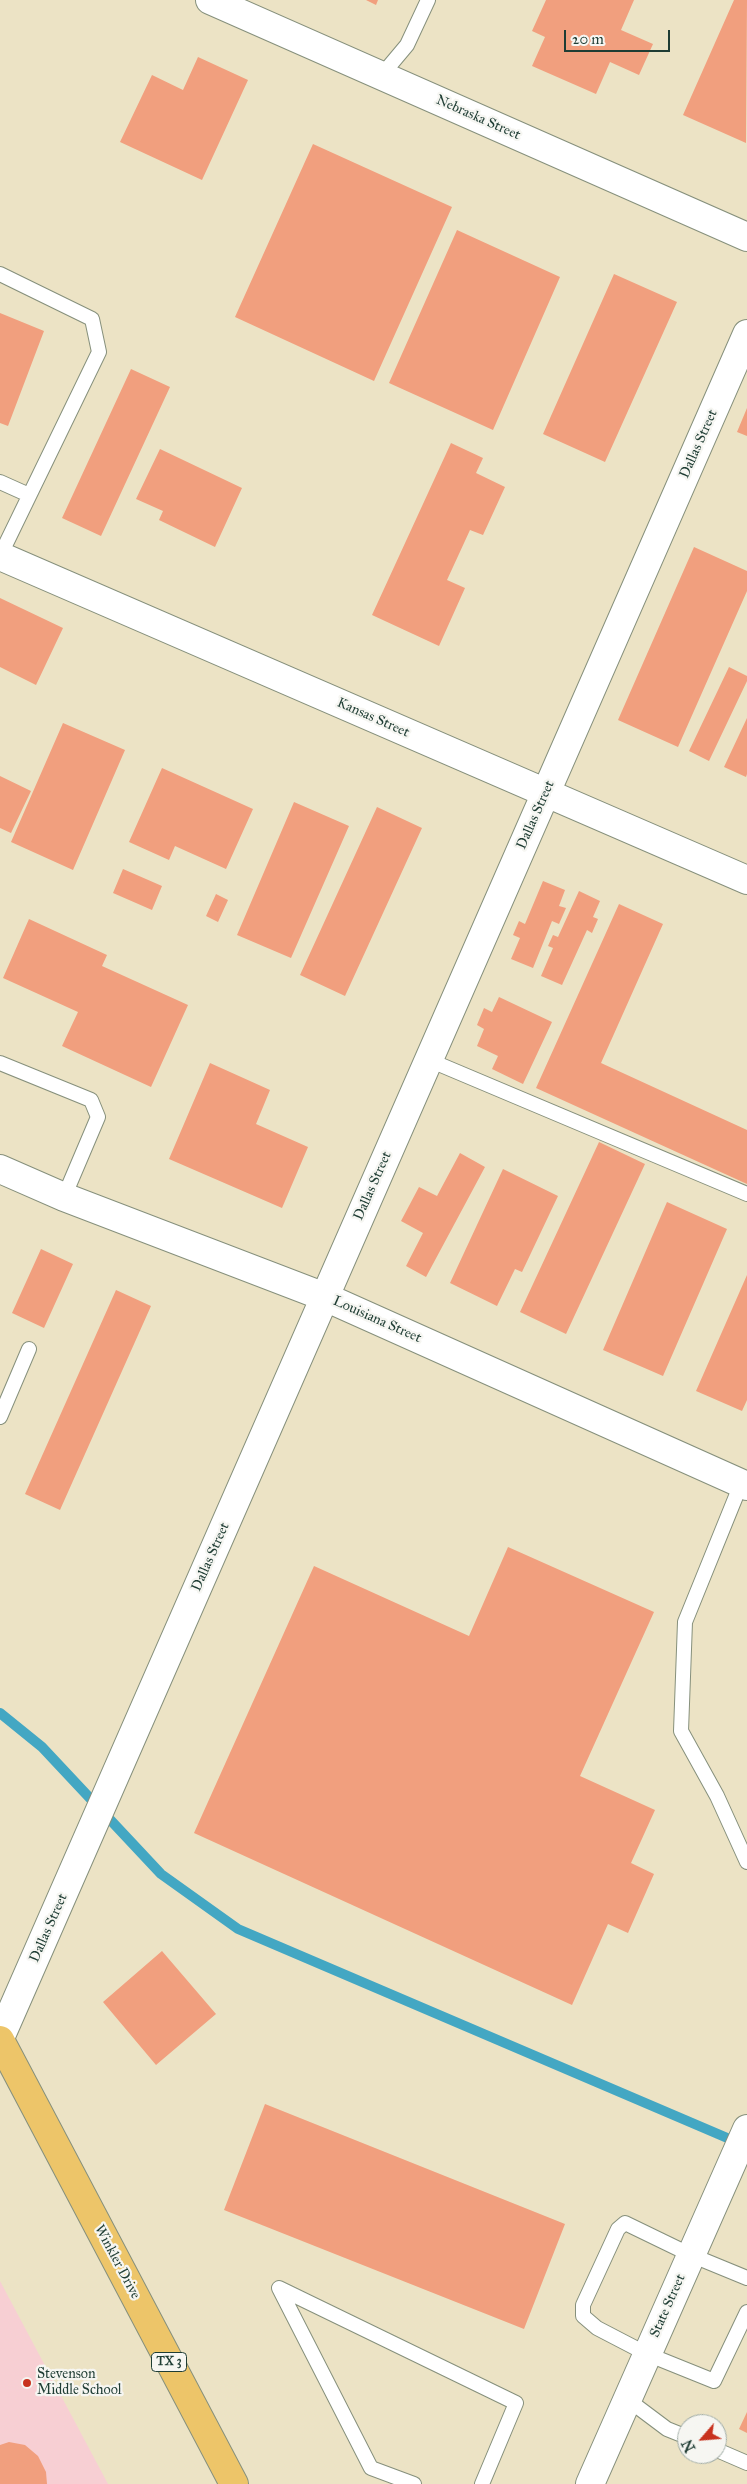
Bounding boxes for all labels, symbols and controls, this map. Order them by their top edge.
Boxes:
scale bar [567,20,673,52]
text: 20 m [572,30,604,48]
street label: Nebraska Street [433,92,523,144]
street label: Dallas Street [676,407,722,481]
street label: Kansas Street [334,695,412,741]
street label: Dallas Street [513,778,559,852]
street label: Dallas Street [350,1149,396,1223]
street label: Louisiana Street [330,1293,424,1347]
street label: Dallas Street [188,1520,234,1594]
street label: Dallas Street [26,1891,72,1965]
street label: Winkler Drive [90,2222,144,2302]
street label: State Street [647,2272,689,2340]
road number: TX 3 [152,2352,186,2372]
place label: Stevenson Middle School [37,2367,122,2400]
marker: Stevenson Middle School [21,2377,33,2389]
north arrow [677,2414,727,2464]
text: N [679,2436,699,2455]

